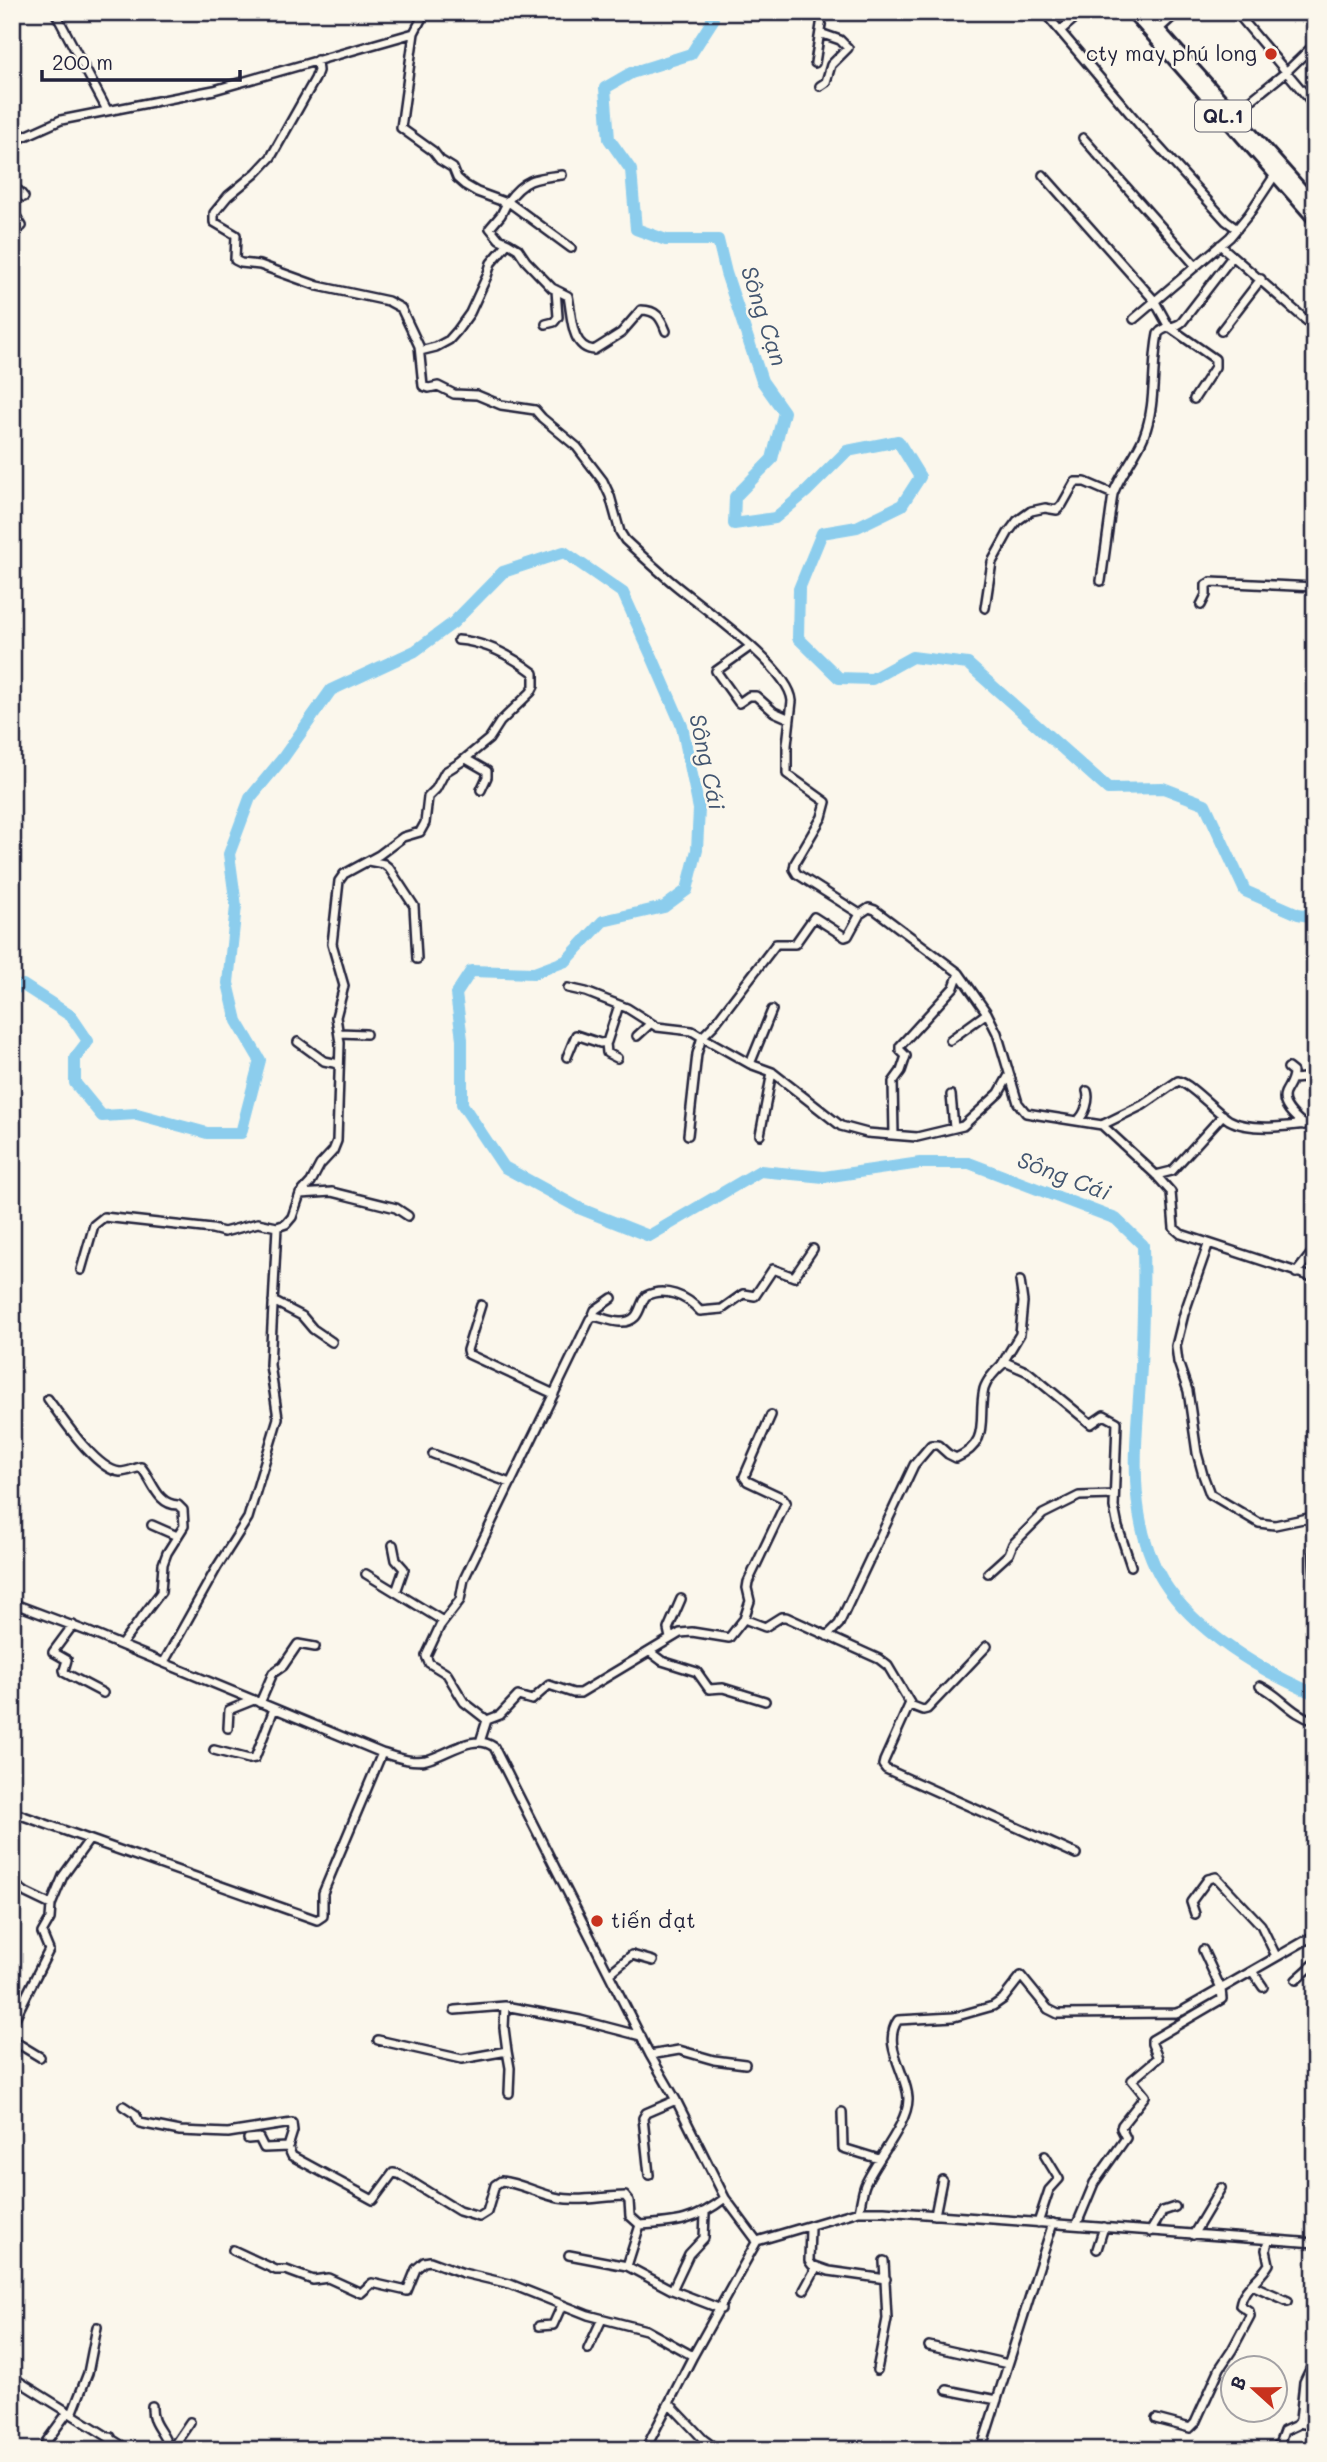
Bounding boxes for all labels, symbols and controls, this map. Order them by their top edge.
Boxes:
scale bar [42,38,240,82]
place label: cty may phú long [1086,39,1257,66]
marker: cty may phú long [1263,46,1279,62]
text: 200 m [52,48,113,75]
road number: QL.1 [1195,100,1251,132]
water label: Sông Cạn [735,262,795,370]
water label: Sông Cái [683,711,733,813]
water label: Sông Cái [1013,1144,1115,1207]
place label: tiến đạt [611,1906,695,1933]
marker: tiến đạt [589,1913,605,1929]
north arrow [1218,2354,1288,2424]
text: B [1224,2372,1252,2393]

